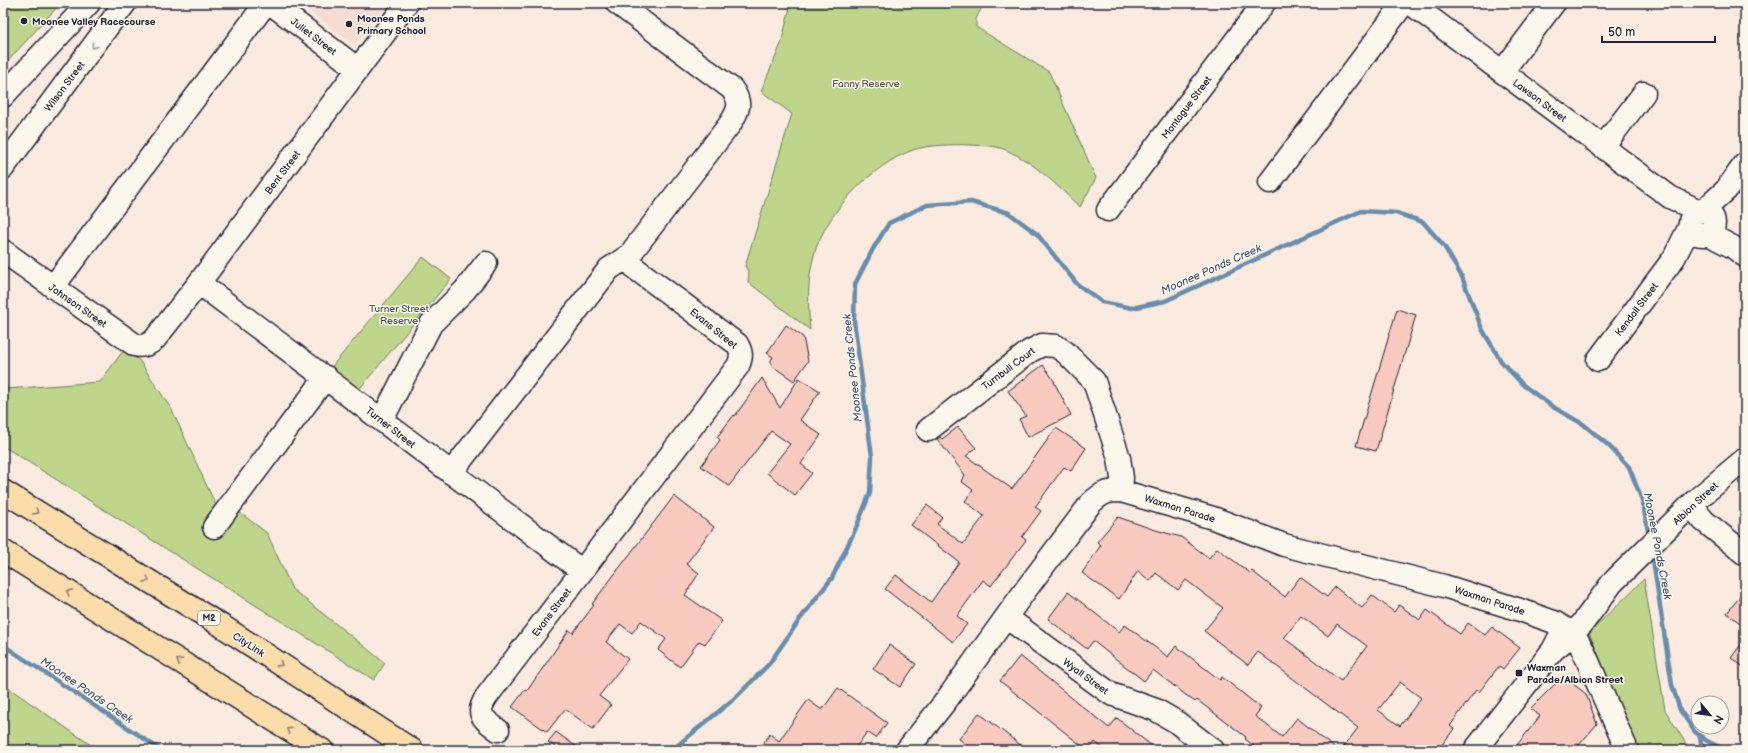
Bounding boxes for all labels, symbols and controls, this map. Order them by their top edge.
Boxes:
place label: Moonee Ponds Primary School [357,13,426,37]
marker: Moonee Valley Racecourse [19,16,29,26]
place label: Moonee Valley Racecourse [32,16,156,28]
street label: Juliet Street [288,16,339,58]
scale bar [1602,18,1715,44]
marker: Moonee Ponds Primary School [344,19,354,29]
text: 50 m [1608,25,1635,40]
one-way arrow [92,41,99,48]
street label: Wilson Street [42,59,87,114]
street label: Montague Street [1159,74,1214,141]
street label: Lawson Street [1510,77,1569,125]
park label: Fanny Reserve [832,78,900,90]
street label: Bent Street [263,148,303,197]
water label: Moonee Ponds Creek [1159,241,1264,297]
street label: Johnson Street [46,281,109,330]
street label: Kendall Street [1613,281,1661,339]
park label: Turner Street Reserve [369,303,429,327]
street label: Evans Street [687,306,739,352]
water label: Moonee Ponds Creek [840,313,865,423]
street label: Turnbull Court [980,345,1038,393]
street label: Turner Street [363,405,418,451]
street label: Albion Street [1671,480,1721,528]
street label: Waxman Parade [1143,492,1217,525]
water label: Moonee Ponds Creek [1641,492,1674,601]
one-way arrow [32,507,39,514]
one-way arrow [143,575,150,583]
street label: Waxman Parade [1453,584,1527,618]
street label: Evans Street [530,586,574,639]
one-way arrow [66,589,73,597]
road number: M2 [198,611,220,625]
street label: CityLink [230,630,267,660]
water label: Moonee Ponds Creek [38,655,136,726]
street label: Wyall Street [1060,656,1111,697]
one-way arrow [176,659,183,666]
one-way arrow [276,660,283,667]
place label: Waxman Parade/Albion Street [1527,662,1624,686]
marker: Waxman Parade/Albion Street [1514,668,1524,678]
north arrow [1690,695,1730,735]
text: N [1711,713,1726,726]
one-way arrow [286,727,293,734]

